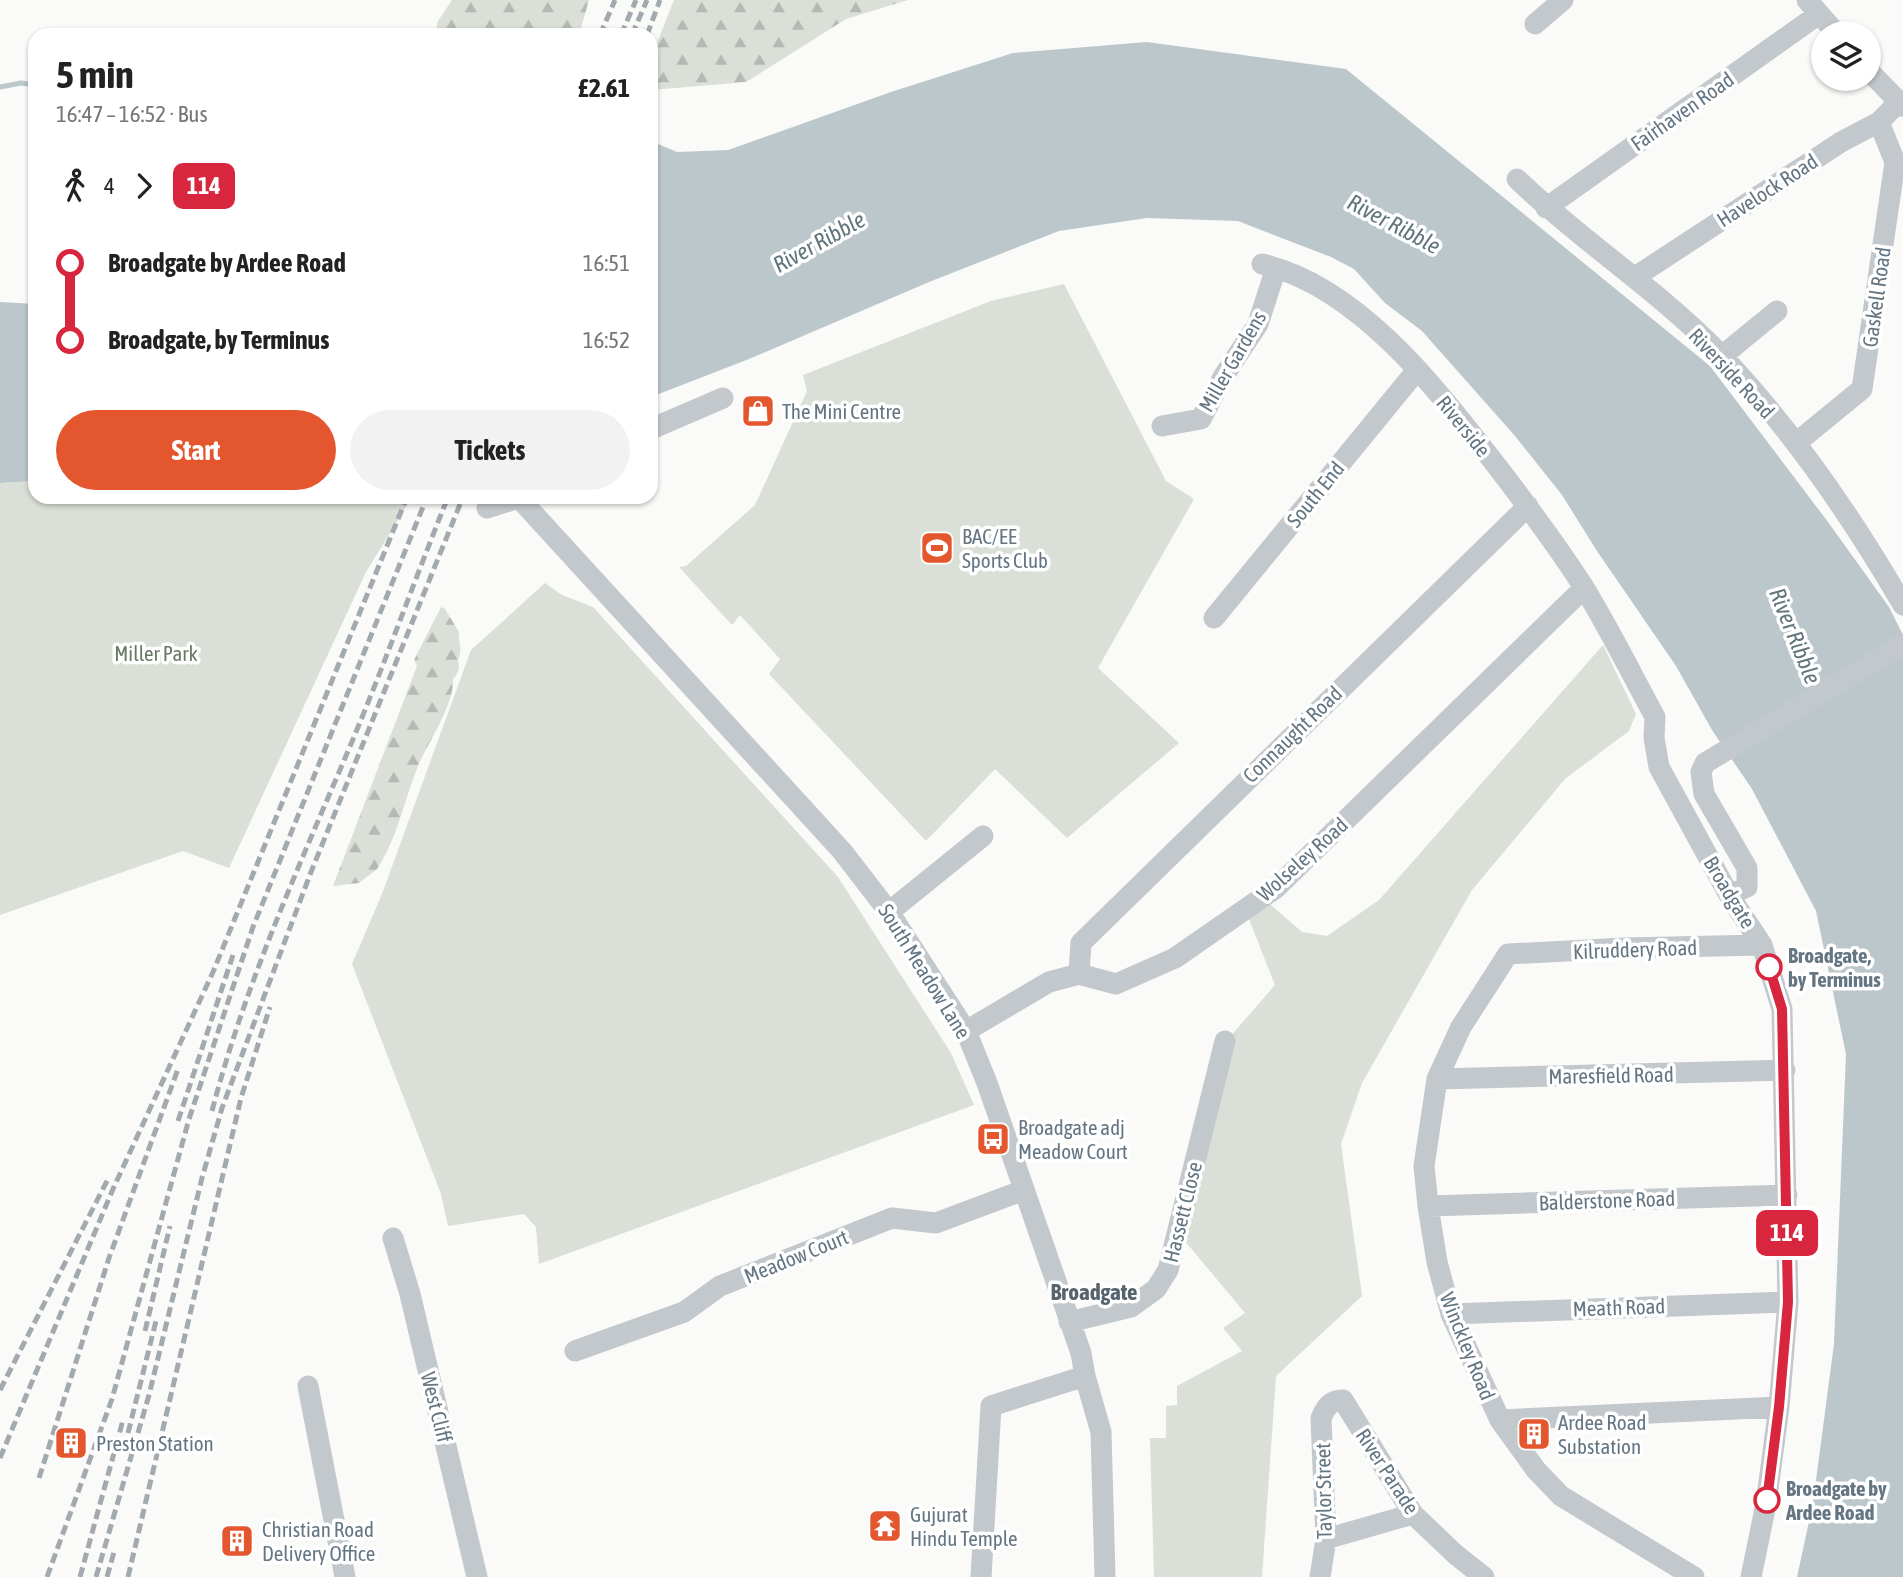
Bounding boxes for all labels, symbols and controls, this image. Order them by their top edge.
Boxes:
map controls [1811,21,1881,91]
button: layers [1811,21,1881,91]
text: 5 min [56,53,134,96]
street label: Fairhaven Road [1626,67,1738,155]
text: £2.61 [578,73,630,103]
text: 16:47 – 16:52 · Bus [56,101,208,127]
street label: Havelock Road [1712,149,1822,231]
icon: walk [56,167,94,205]
icon: forward [125,167,163,205]
text: 114 [187,172,221,199]
text: 4 [104,173,115,199]
water label: River Ribble [1343,189,1445,259]
water label: River Ribble [768,206,870,278]
street label: Gaskell Road [1857,245,1895,349]
text: Broadgate by Ardee Road [108,248,346,278]
text: 16:51 [583,250,630,276]
street label: Miller Gardens [1193,306,1271,416]
street label: Riverside Road [1684,323,1780,423]
text: Broadgate, by Terminus [108,325,329,355]
text: 16:52 [583,327,630,353]
street label: Riverside [1432,391,1496,461]
shop icon: The Mini Centre [739,392,777,430]
place label: The Mini Centre [782,399,901,423]
button: Start [56,410,336,490]
button: Tickets [350,410,630,490]
street label: South End [1281,457,1349,531]
place label: BAC/EE Sports Club [962,524,1048,572]
sports icon: BAC/EE Sports Club [918,529,956,567]
water label: River Ribble [1764,584,1826,688]
park label: Miller Park [114,641,198,665]
street label: Connaught Road [1238,681,1346,787]
street label: Wolseley Road [1252,812,1352,906]
street label: Broadgate [1699,852,1761,932]
street label: South Meadow Lane [874,899,976,1043]
street label: Kilruddery Road [1572,935,1698,963]
place label: Broadgate, by Terminus [1788,943,1881,991]
marker: Broadgate, by Terminus [1756,954,1782,980]
street label: Maresfield Road [1548,1062,1674,1088]
place label: Broadgate adj Meadow Court [1018,1115,1128,1163]
bus stop icon: Broadgate adj Meadow Court [974,1120,1012,1158]
street label: Hassett Close [1158,1159,1206,1265]
street label: Balderstone Road [1538,1186,1676,1214]
line badge: 114 [1747,1210,1827,1256]
text: 114 [1770,1219,1804,1246]
street label: Meadow Court [741,1224,851,1288]
district label: Broadgate [1050,1279,1138,1305]
street label: Winckley Road [1436,1289,1500,1403]
street label: Meath Road [1572,1293,1666,1321]
street label: West Cliff [417,1369,457,1445]
place label: Ardee Road Substation [1558,1410,1646,1458]
building icon: Ardee Road Substation [1515,1415,1553,1453]
building icon: Preston Station [52,1424,90,1462]
street label: River Parade [1352,1424,1424,1518]
place label: Preston Station [96,1431,214,1455]
street label: Taylor Street [1310,1443,1336,1539]
place label: Broadgate by Ardee Road [1785,1476,1887,1524]
marker: Broadgate by Ardee Road [1754,1487,1780,1513]
place label: Gujurat Hindu Temple [910,1502,1018,1550]
temple icon: Gujurat Hindu Temple [866,1507,904,1545]
place label: Christian Road Delivery Office [262,1517,375,1565]
building icon: Christian Road Delivery Office [218,1522,256,1560]

